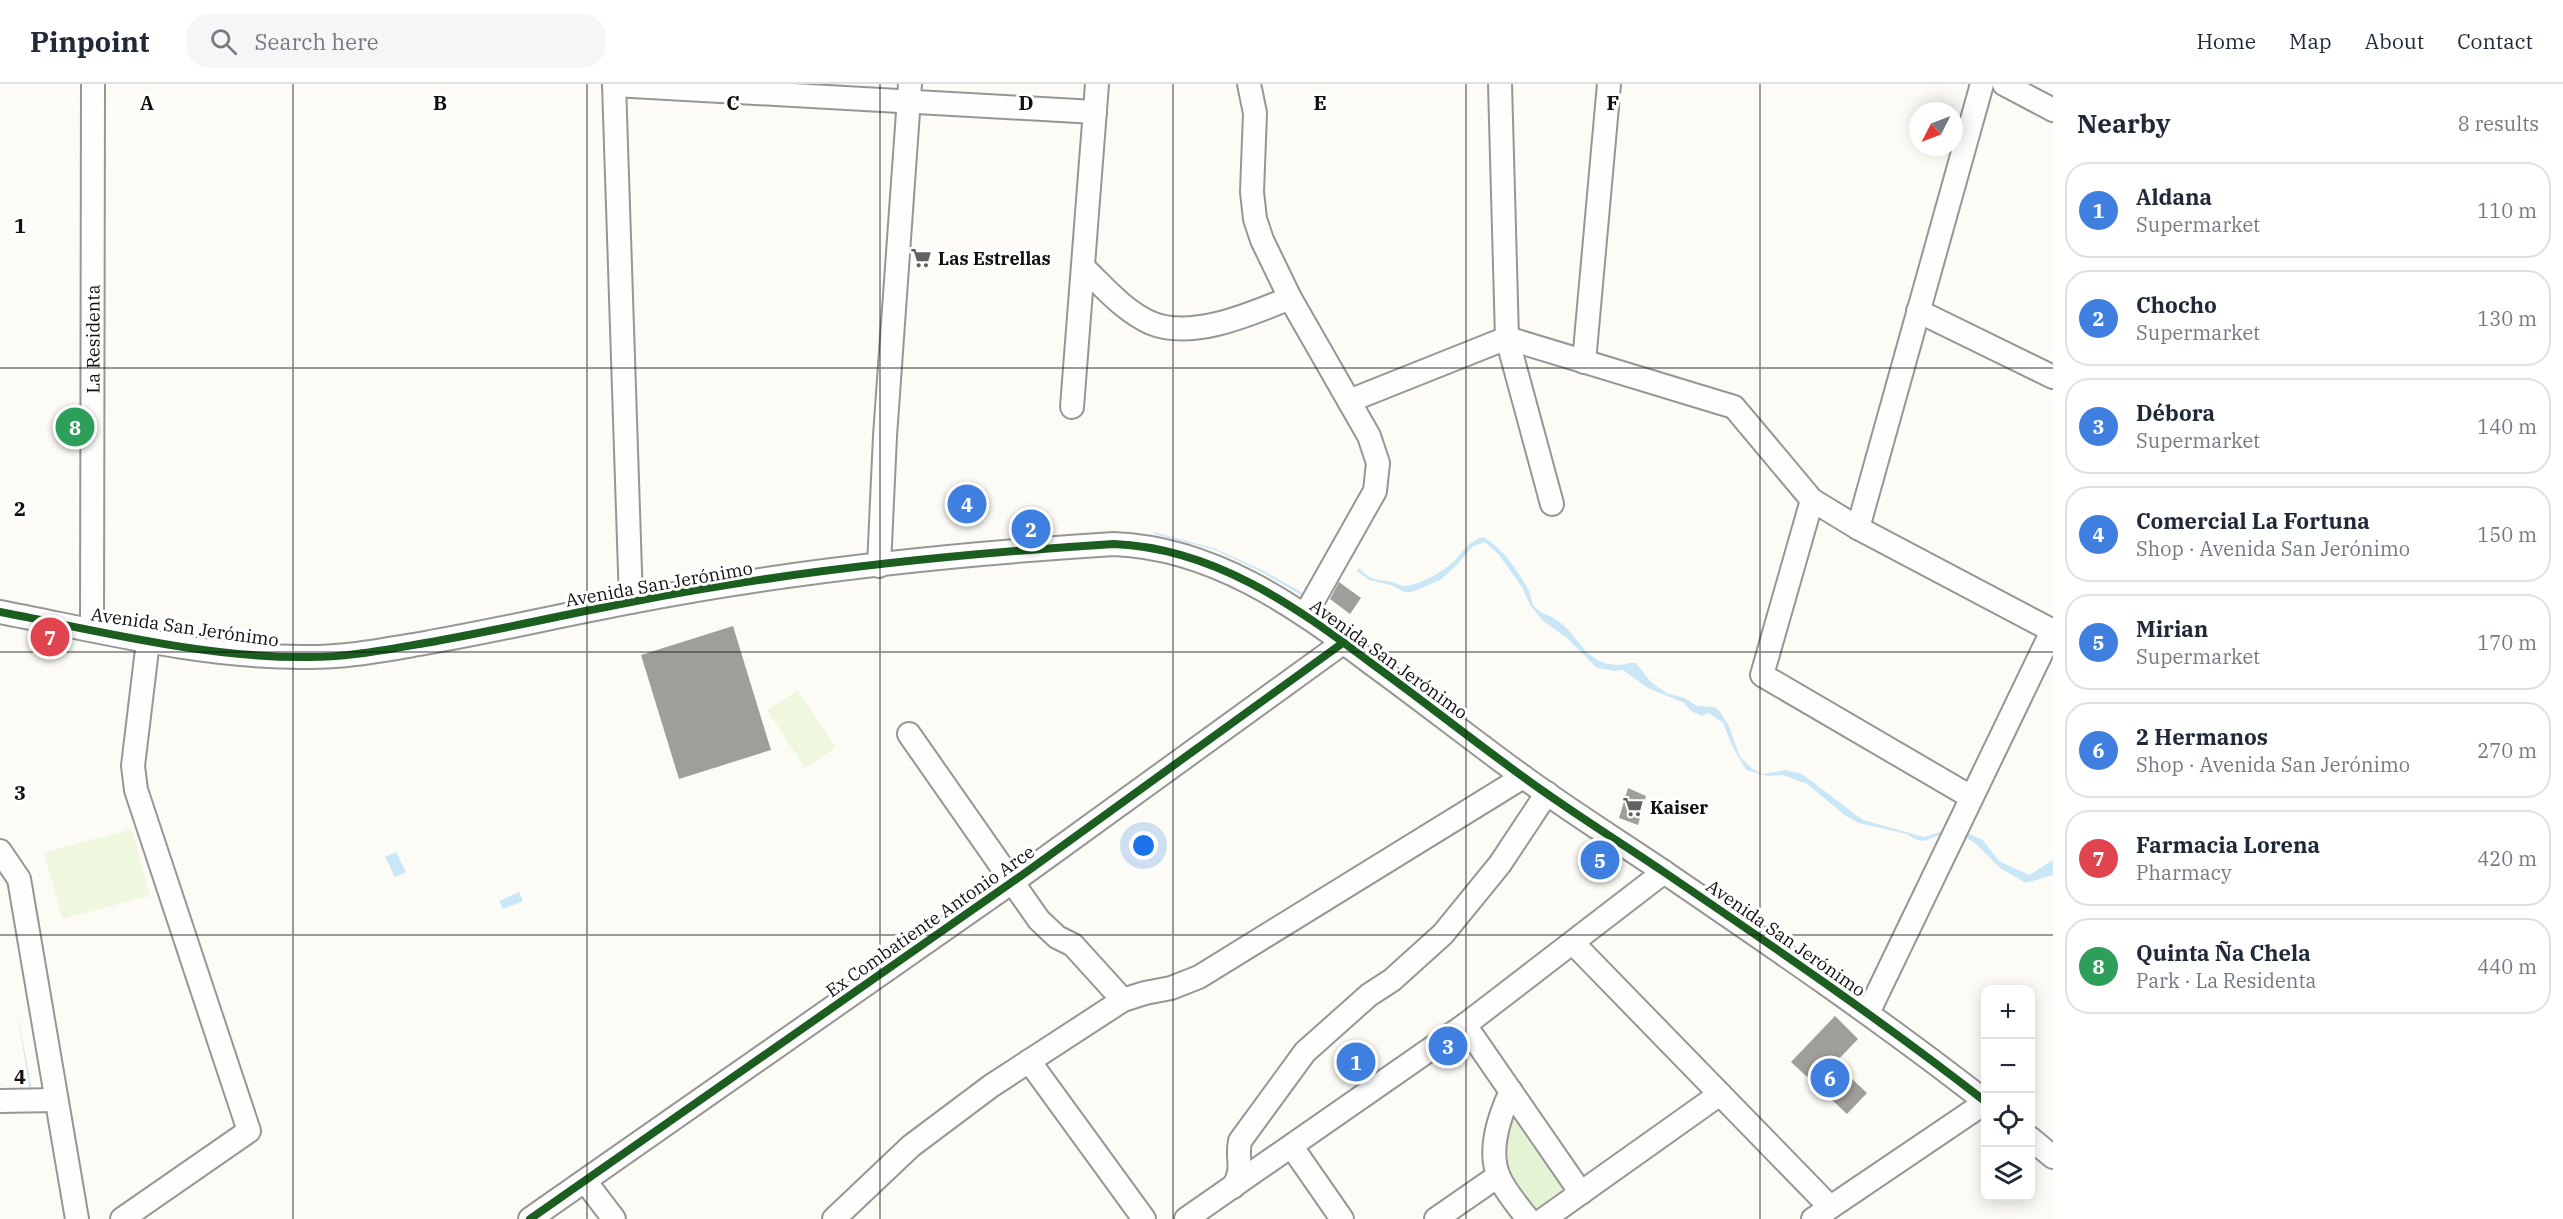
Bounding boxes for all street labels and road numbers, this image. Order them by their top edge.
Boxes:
street label: La Residenta [81,284,104,394]
street label: Avenida San Jerónimo [564,556,754,612]
street label: Avenida San Jerónimo [1306,594,1472,724]
street label: Avenida San Jerónimo [90,602,280,652]
street label: Ex Combatiente Antonio Arce [821,840,1039,1002]
street label: Avenida San Jerónimo [1702,874,1870,1002]

